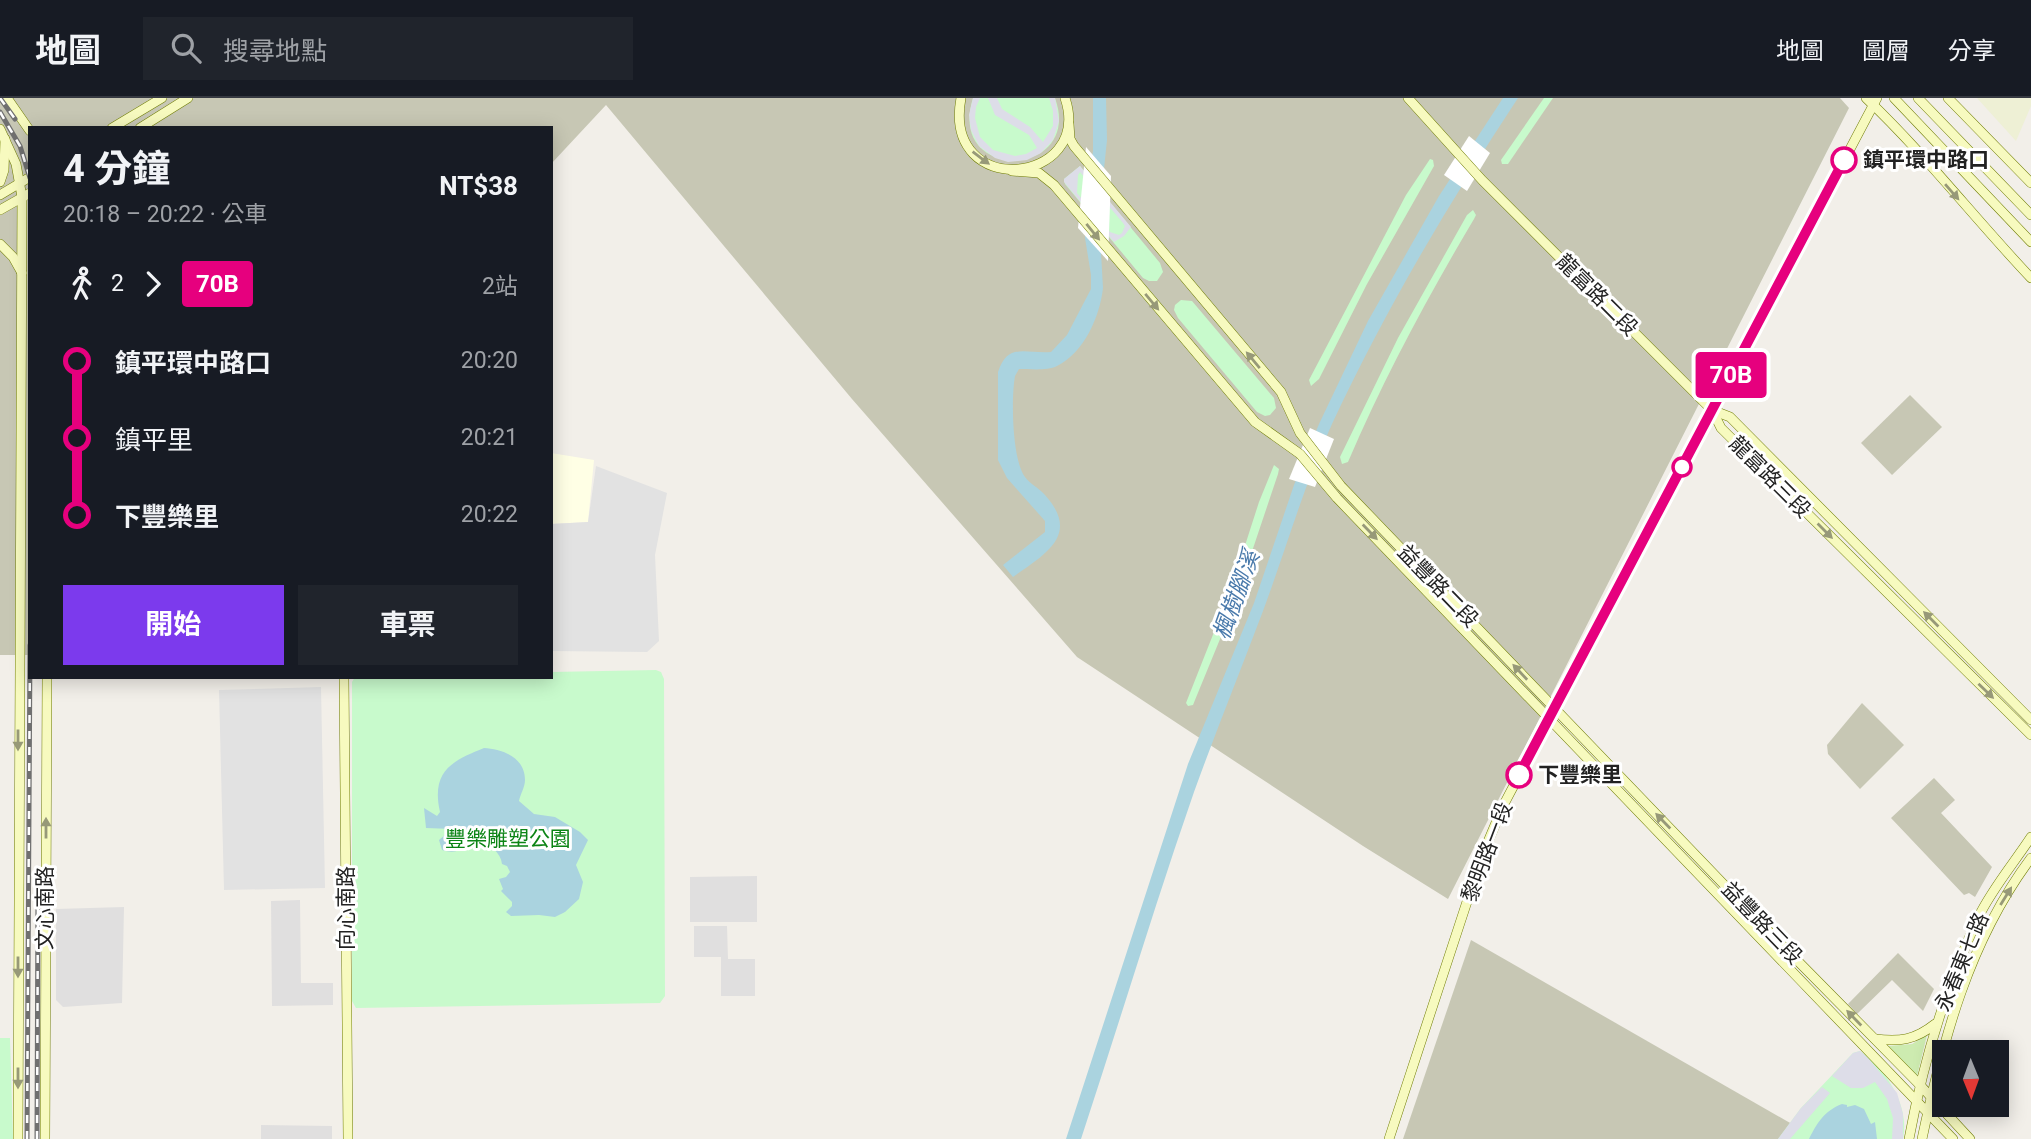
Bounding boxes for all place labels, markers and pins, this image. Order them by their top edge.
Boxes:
marker: 鎮平環中路口 [1831,147,1857,173]
place label: 鎮平環中路口 [1863,148,1989,172]
unlabelled marker [1672,457,1692,477]
marker: 下豐樂里 [1506,762,1532,788]
place label: 下豐樂里 [1538,763,1622,787]

